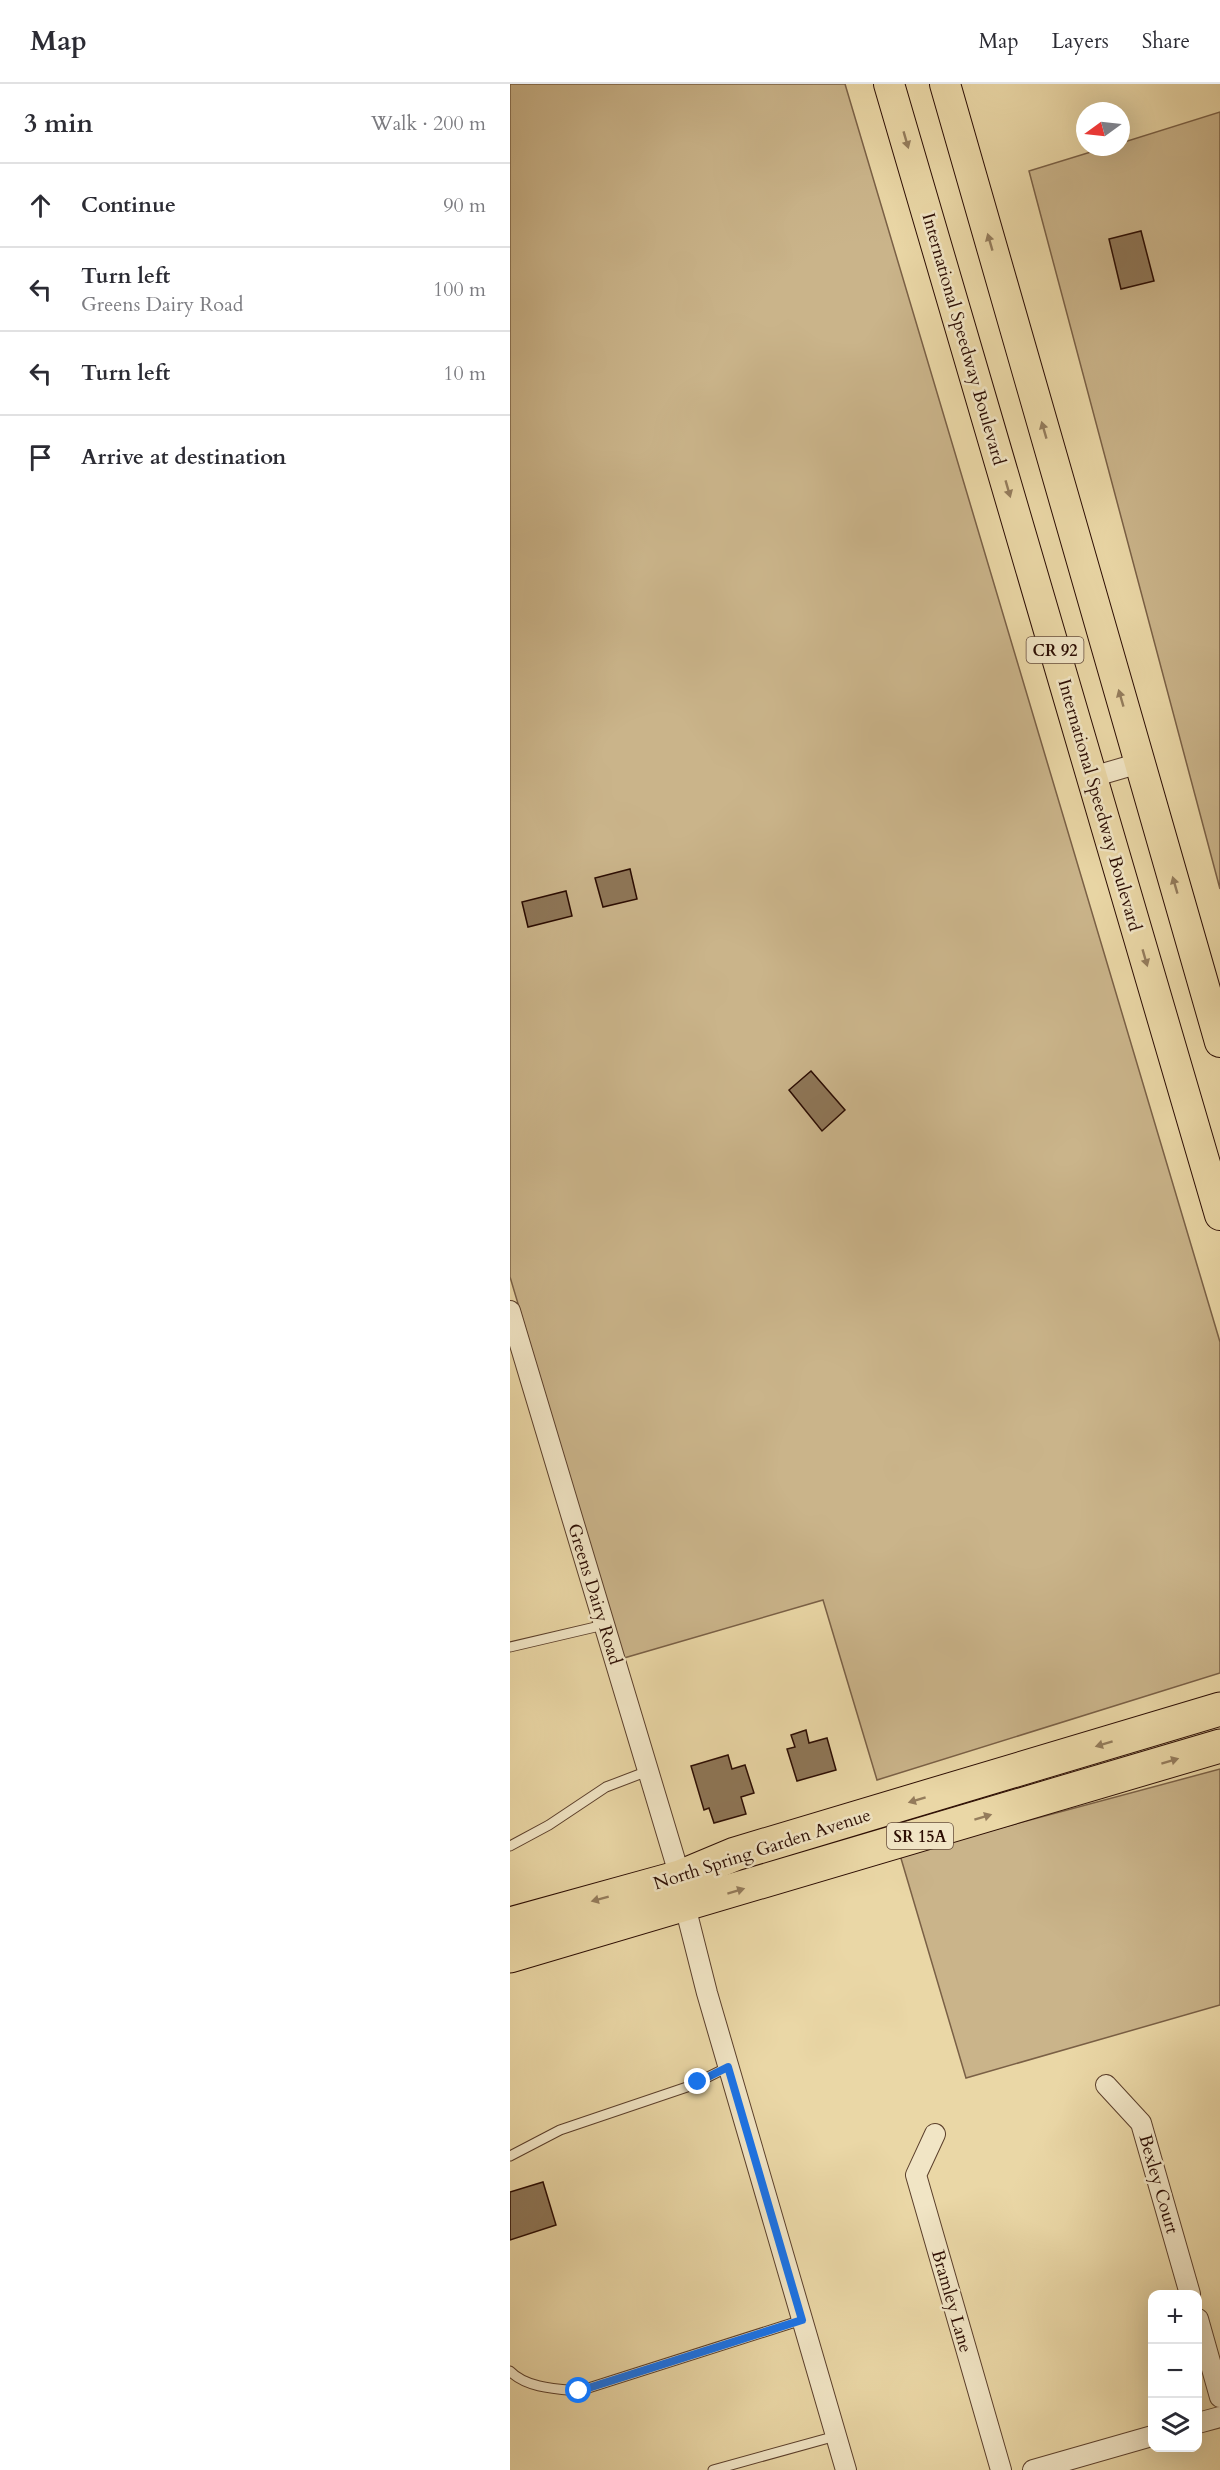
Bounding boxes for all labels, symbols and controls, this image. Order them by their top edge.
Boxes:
text: Map [30,22,87,60]
text: Map [979,27,1019,56]
text: Layers [1052,27,1109,56]
text: Share [1142,27,1190,56]
north arrow [1076,102,1130,156]
text: 3 min [24,106,93,141]
text: Walk · 200 m [371,110,486,137]
one-way arrow [902,131,911,149]
icon: ahead [24,189,57,222]
text: Continue [81,190,176,220]
text: 90 m [443,192,486,219]
street label: International Speedway Boulevard [915,210,1012,469]
one-way arrow [985,233,994,251]
text: Turn left [81,261,170,291]
icon: left [24,273,57,306]
text: 100 m [433,276,486,303]
text: Greens Dairy Road [81,291,243,318]
icon: left [24,357,57,390]
text: Turn left [81,358,170,388]
text: 10 m [443,360,486,387]
one-way arrow [1039,421,1048,439]
icon: arrive [24,441,57,474]
text: Arrive at destination [81,442,286,472]
one-way arrow [1004,480,1013,498]
road number: CR 92 [1026,637,1084,663]
street label: International Speedway Boulevard [1051,676,1148,935]
one-way arrow [1116,689,1125,707]
one-way arrow [1170,876,1179,894]
one-way arrow [1141,949,1150,967]
street label: Greens Dairy Road [561,1521,628,1668]
one-way arrow [1095,1740,1113,1749]
one-way arrow [1161,1756,1179,1765]
one-way arrow [908,1796,926,1805]
street label: North Spring Garden Avenue [650,1802,874,1896]
one-way arrow [974,1812,992,1821]
road number: SR 15A [887,1823,953,1849]
one-way arrow [727,1886,745,1895]
one-way arrow [591,1895,609,1904]
route end [684,2068,710,2094]
street label: Bexley Court [1132,2132,1185,2237]
street label: Bramley Lane [925,2247,978,2356]
map controls [1148,2290,1202,2452]
button: + [1148,2290,1202,2344]
button: − [1148,2344,1202,2398]
route start [565,2377,591,2403]
button: layers [1148,2398,1202,2452]

